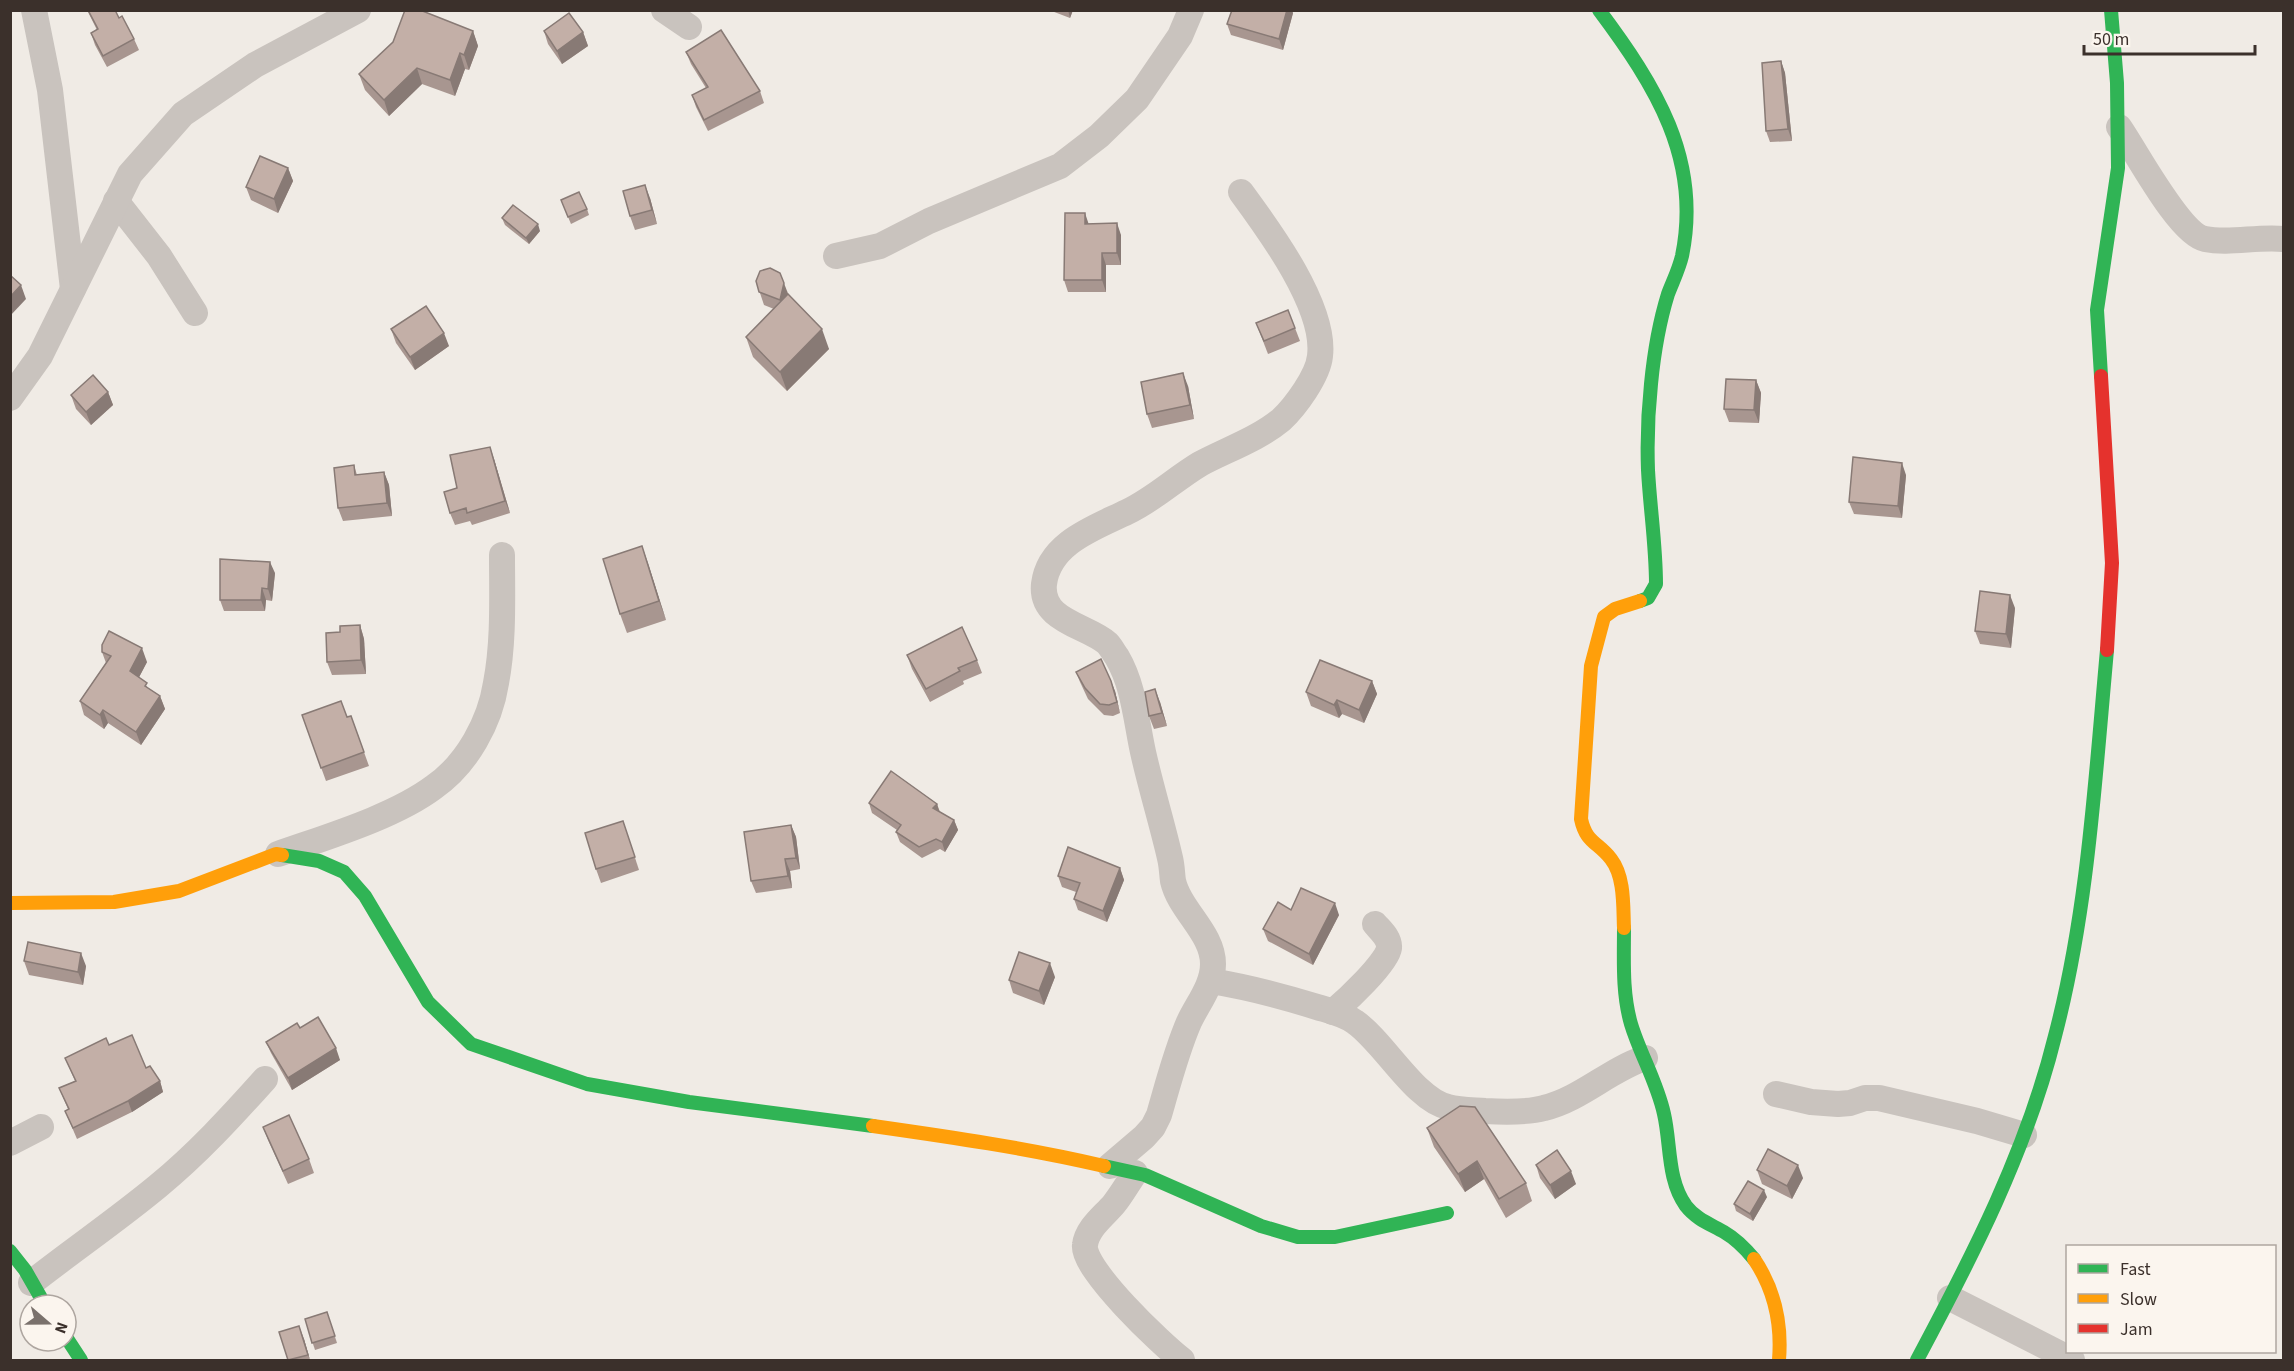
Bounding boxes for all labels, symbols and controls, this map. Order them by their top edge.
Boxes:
scale bar [2084,18,2255,56]
text: 50 m [2093,27,2129,52]
legend [2066,1245,2276,1353]
text: Fast [2120,1257,2151,1282]
text: Slow [2120,1287,2157,1312]
north arrow [18,1293,78,1353]
text: Jam [2120,1317,2153,1342]
text: N [49,1319,73,1337]

